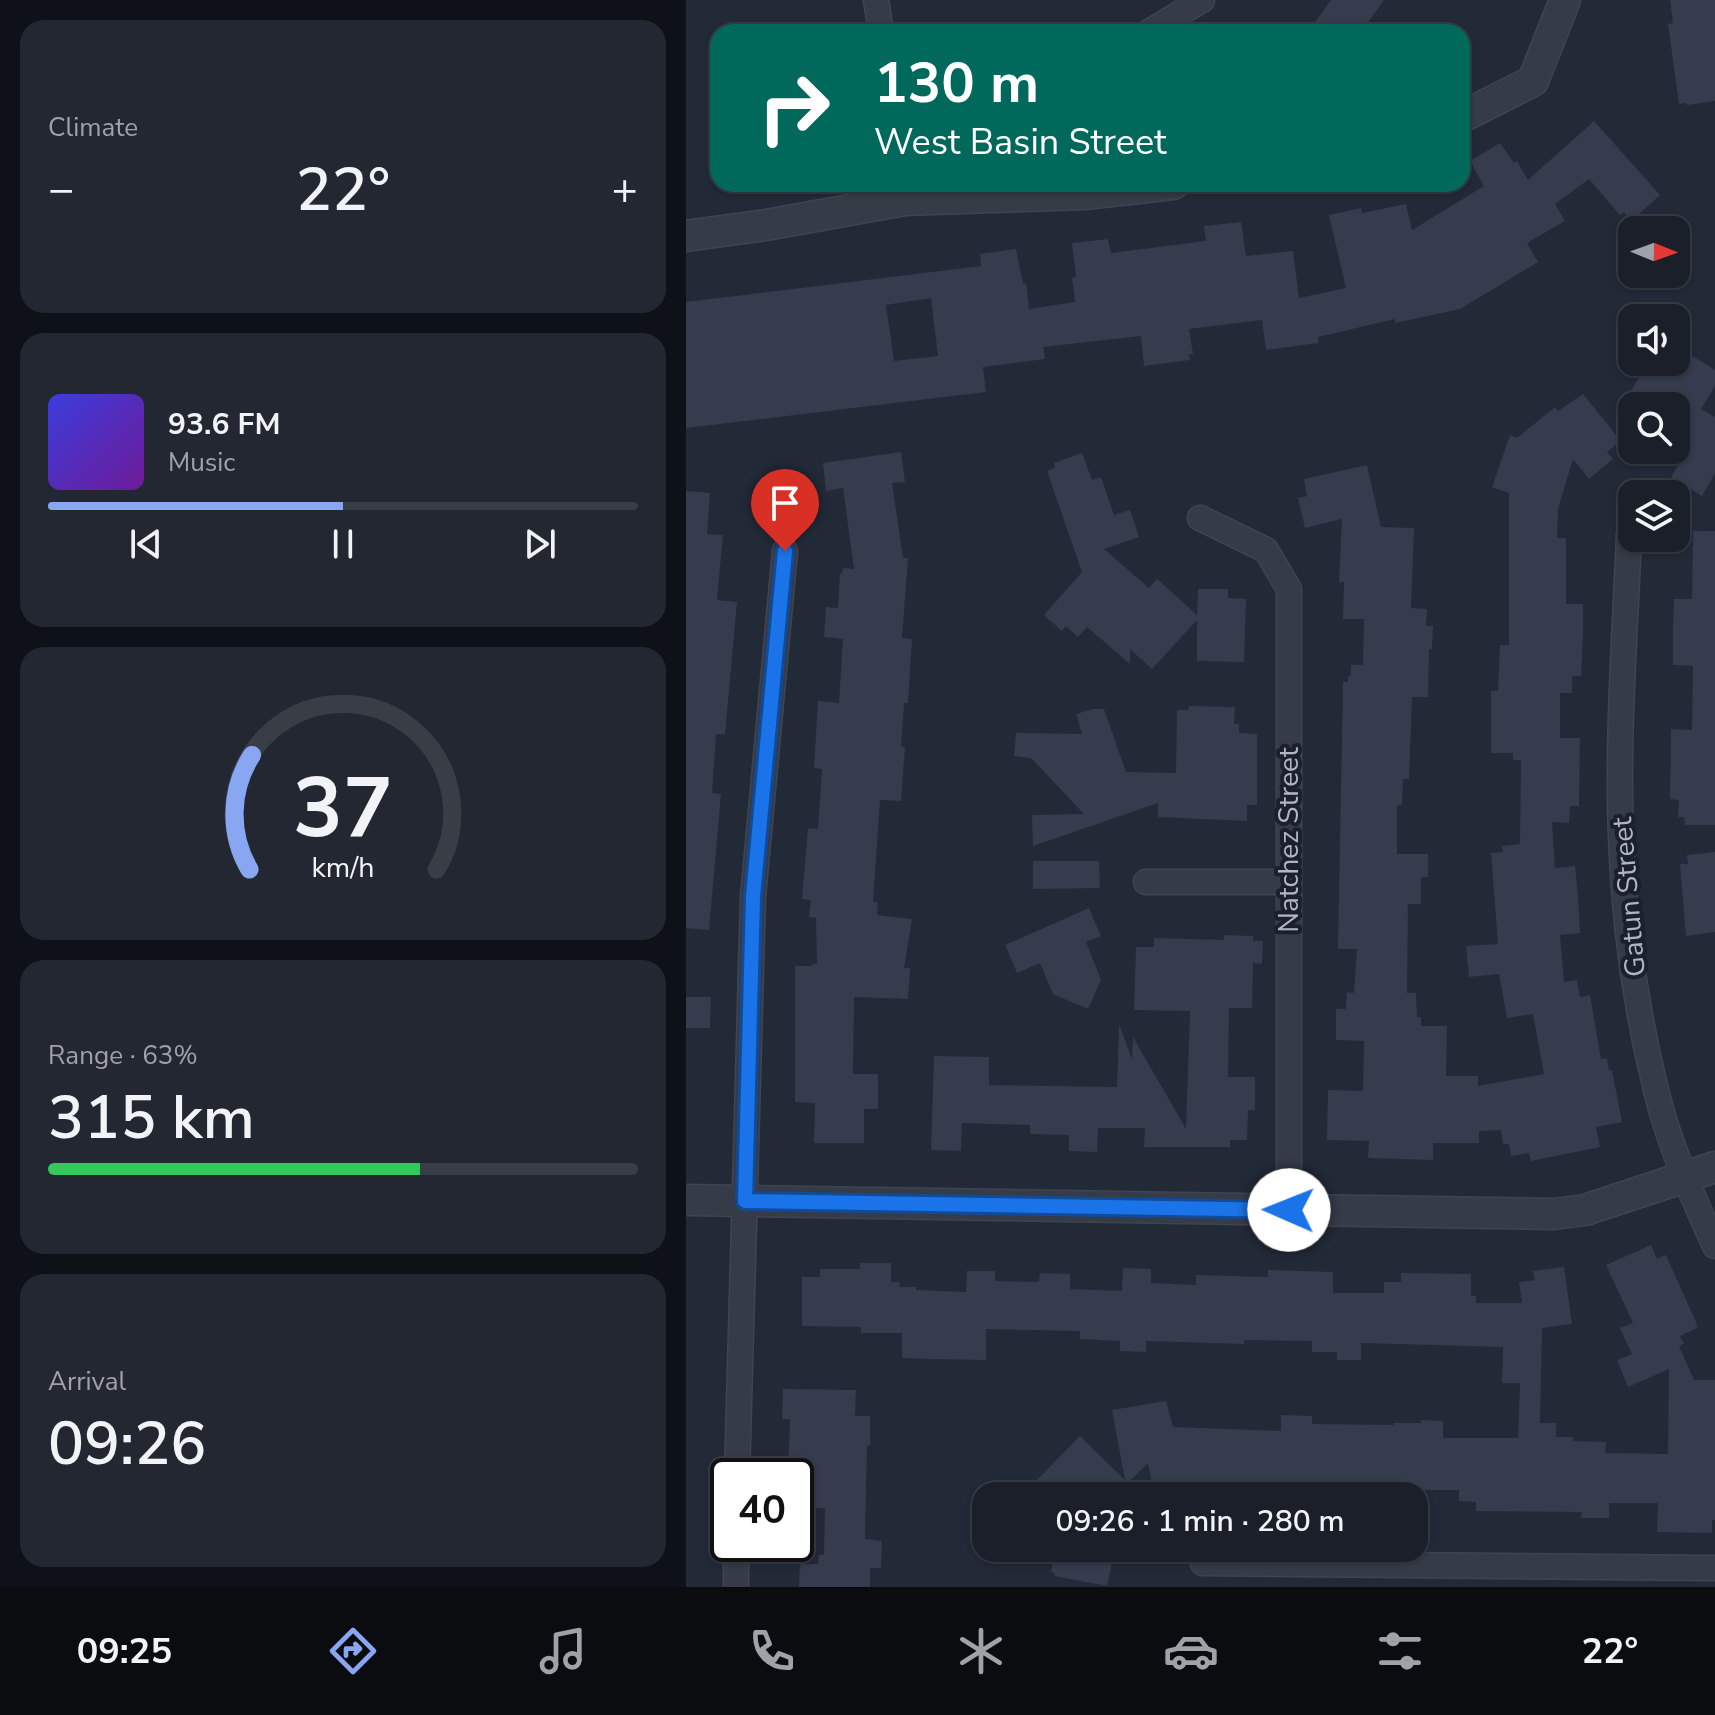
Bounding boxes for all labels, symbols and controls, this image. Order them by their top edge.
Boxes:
text: 130 m [874,45,1039,122]
icon: right [742,56,846,160]
text: Climate [48,110,138,145]
text: West Basin Street [874,118,1167,167]
text: 22° [296,149,390,231]
text: − [48,160,74,220]
text: + [612,160,638,220]
north arrow [1618,216,1690,288]
map controls [1618,216,1690,552]
button: sound [1618,304,1690,376]
button: search [1618,392,1690,464]
text: 93.6 FM [168,404,280,445]
text: Music [168,445,235,480]
pin [751,469,819,551]
button: layers [1618,480,1690,552]
icon: arrive [763,481,807,525]
icon: previous [124,522,168,566]
icon: pause [321,522,365,566]
icon: next [518,522,562,566]
street label: Natchez Street [1270,747,1308,933]
text: 37 [293,751,393,864]
street label: Gatun Street [1603,815,1655,978]
text: km/h [312,848,374,887]
text: Range · 63% [48,1038,198,1073]
text: 315 km [48,1077,255,1159]
position arrow [1247,1168,1331,1252]
text: Arrival [48,1364,126,1399]
text: 09:26 [48,1403,206,1485]
speed limit sign: 40 [710,1458,814,1562]
text: 09:26 · 1 min · 280 m [1055,1501,1345,1542]
icon: directions [325,1623,381,1679]
icon: music [535,1623,591,1679]
icon: phone [744,1623,800,1679]
icon: climate [953,1623,1009,1679]
icon: car [1163,1623,1219,1679]
icon: filters [1372,1623,1428,1679]
text: 09:25 [77,1627,172,1676]
text: 22° [1581,1627,1638,1676]

